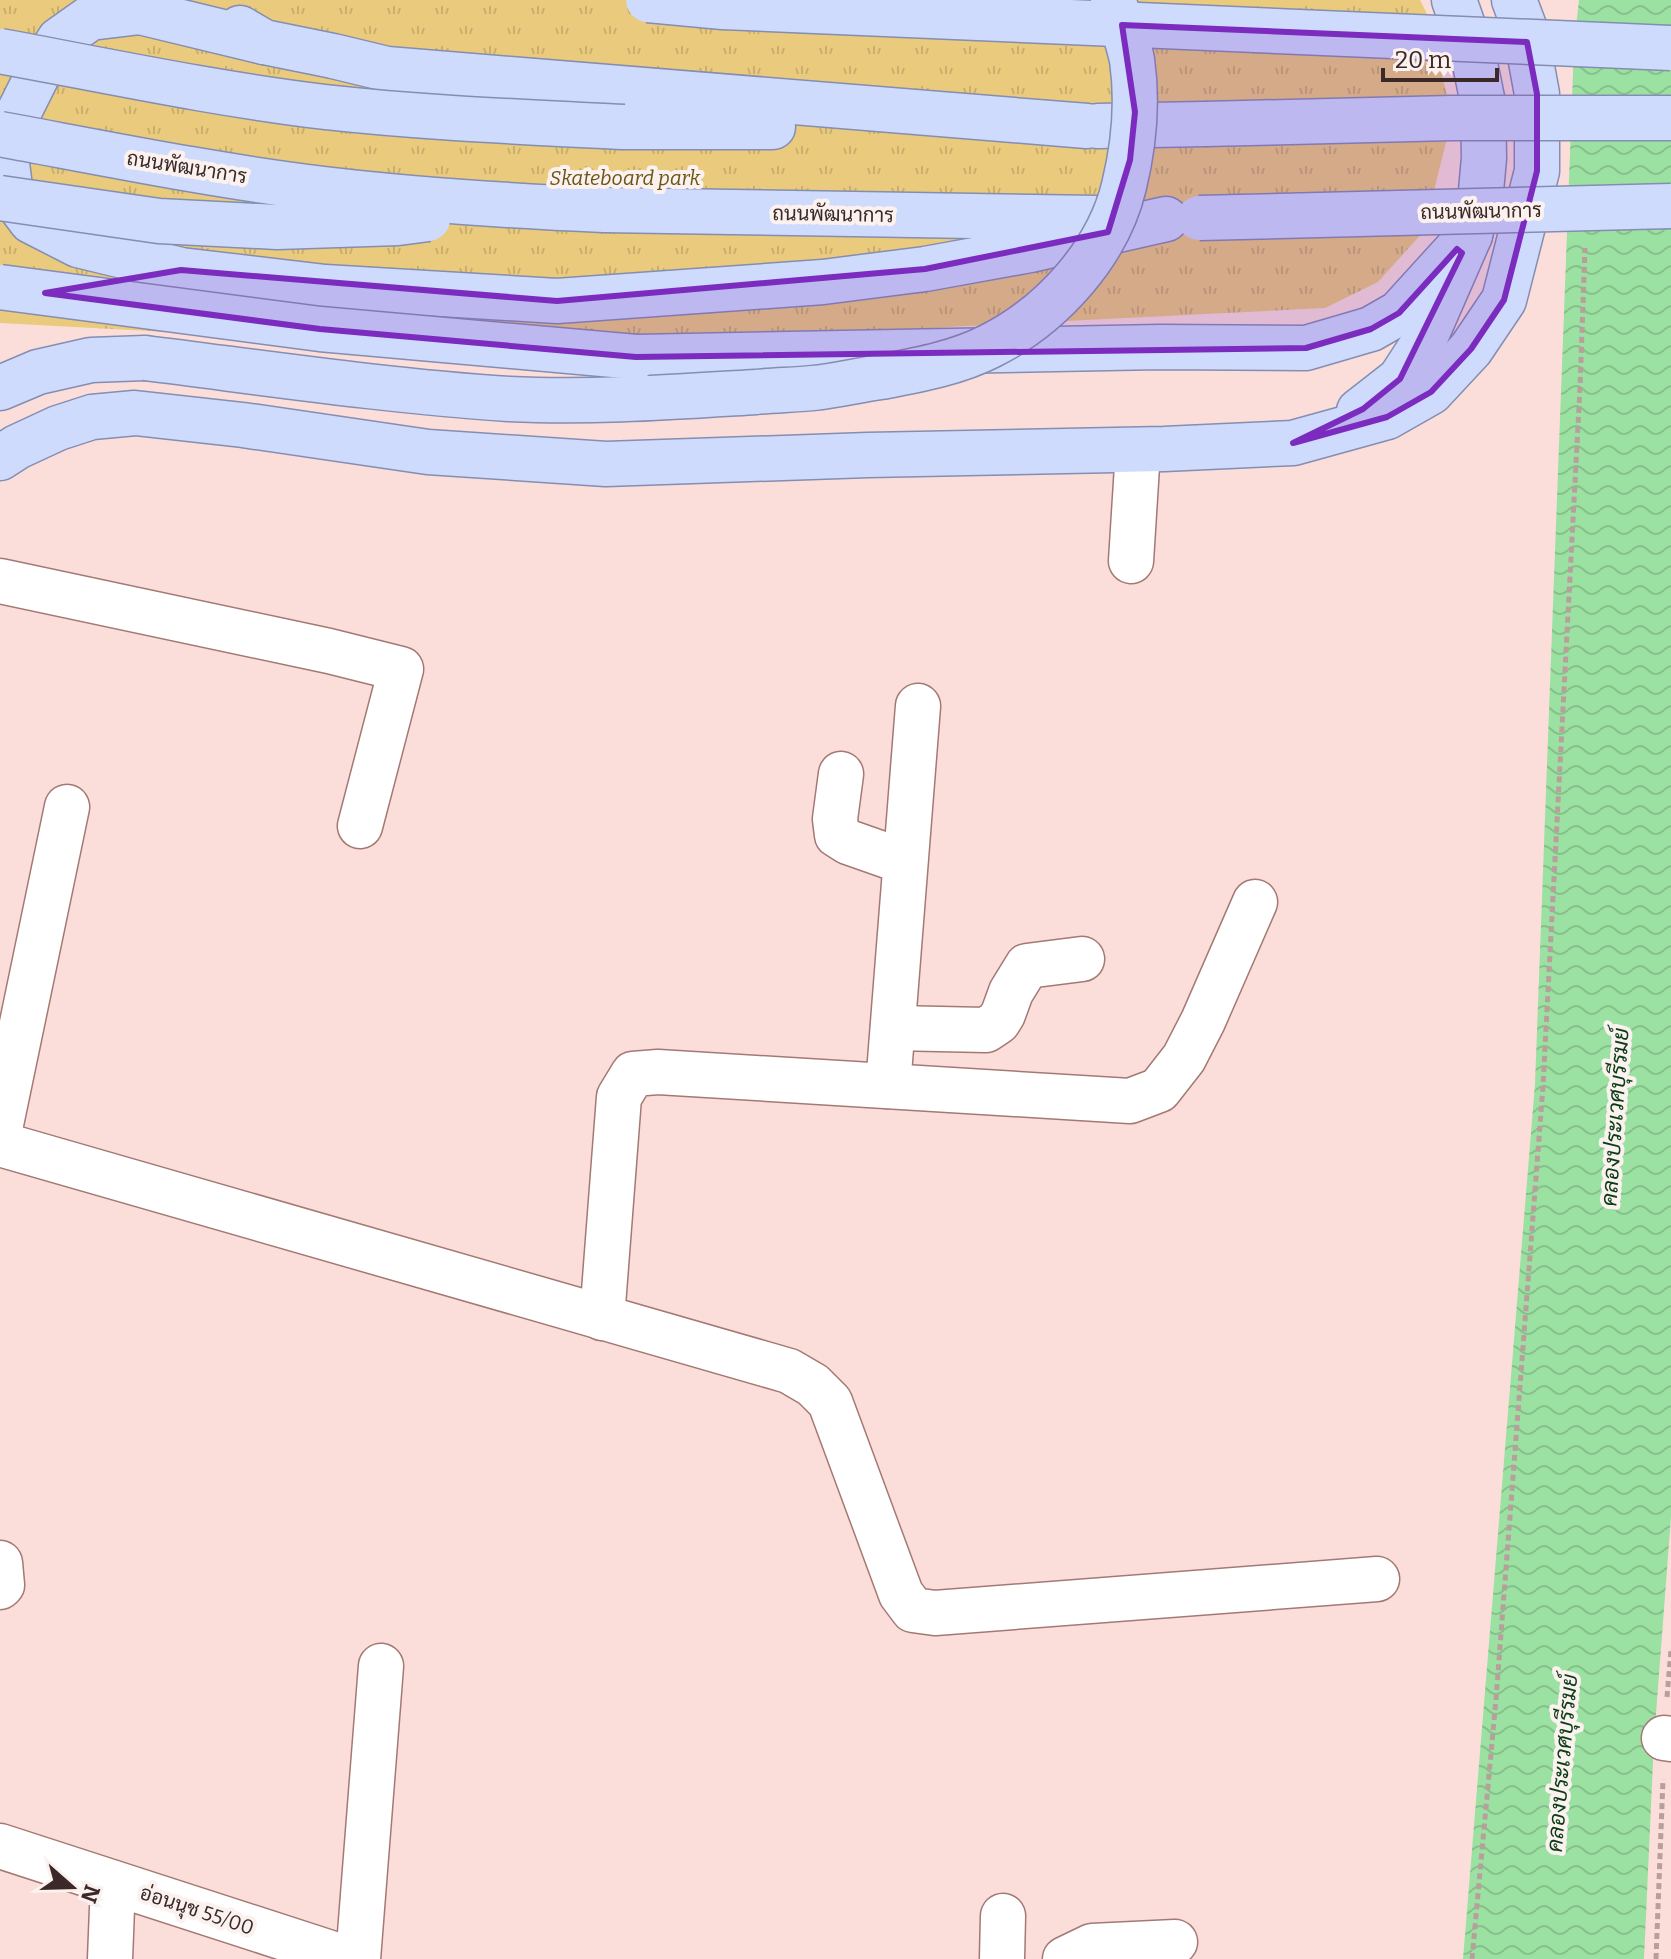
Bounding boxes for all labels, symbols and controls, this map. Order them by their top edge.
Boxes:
scale bar [1383,32,1497,82]
text: 20 m [1395,46,1451,74]
street label: ถนนพัฒนาการ [125,146,249,188]
park label: Skateboard park [550,166,701,190]
street label: ถนนพัฒนาการ [1420,198,1542,224]
street label: ถนนพัฒนาการ [772,201,894,227]
water label: คลองประเวศบุรีรมย์ [1594,1024,1637,1207]
water label: คลองประเวศบุรีรมย์ [1540,1670,1585,1853]
north arrow [32,1847,112,1927]
street label: อ่อนนุช 55/00 [136,1880,257,1942]
text: N [75,1881,106,1906]

